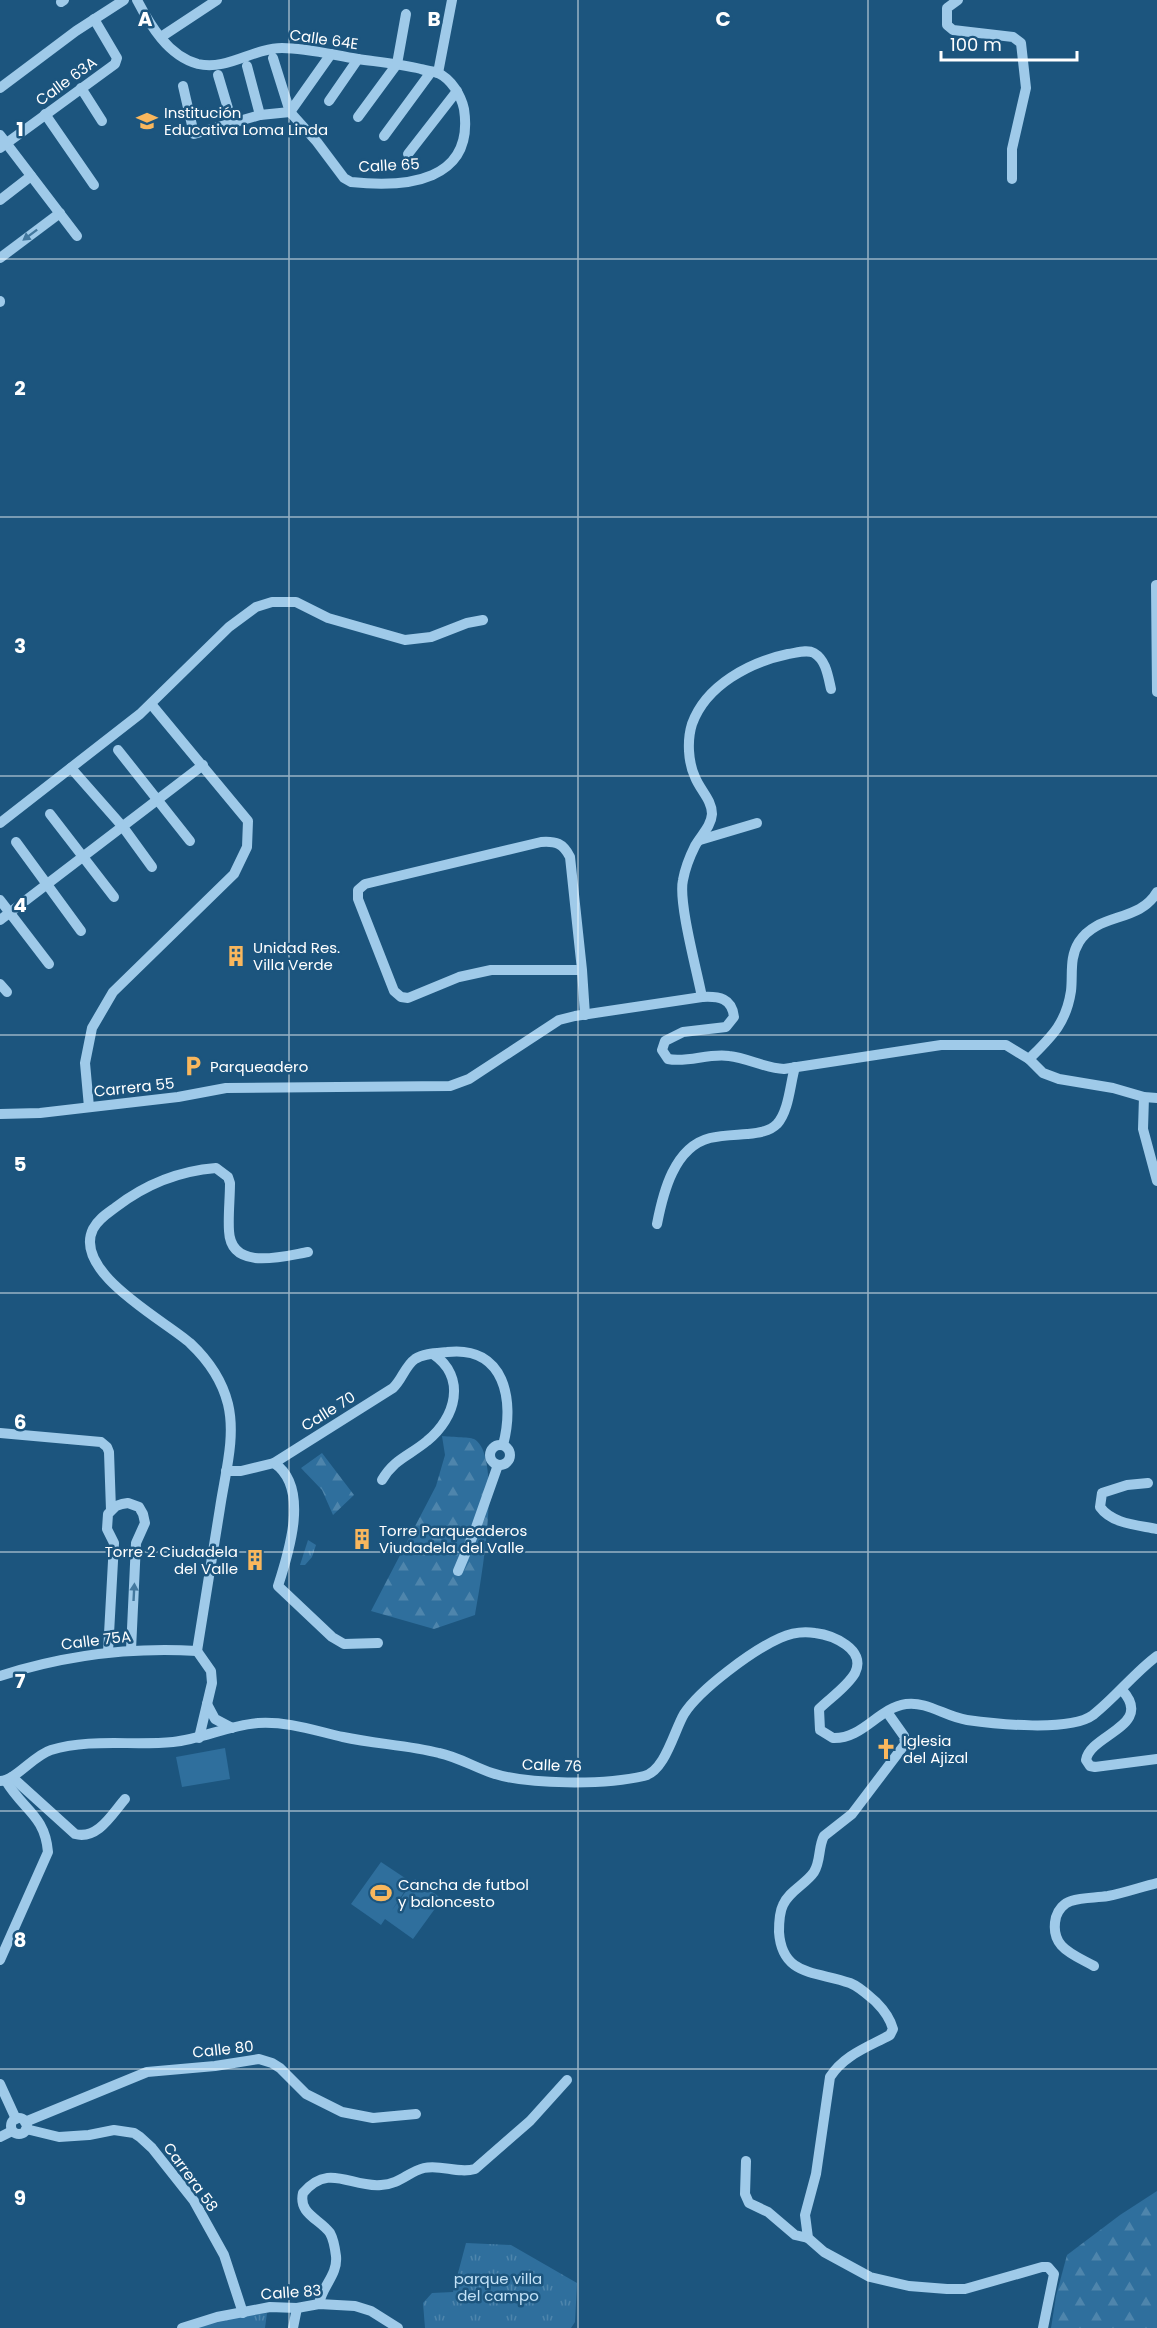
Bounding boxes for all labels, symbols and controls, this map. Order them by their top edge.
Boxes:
text: A [138,5,153,33]
text: B [427,5,441,33]
text: C [715,5,731,33]
street label: Calle 64E [288,24,360,54]
scale bar [941,24,1078,62]
text: 100 m [950,32,1002,57]
street label: Calle 63A [31,52,101,110]
place label: Institución Educativa Loma Linda [164,102,328,140]
school or university icon: Institución Educativa Loma Linda [135,109,159,133]
text: 1 [16,115,24,143]
street label: Calle 65 [358,153,420,177]
one-way arrow [22,229,37,241]
text: 2 [14,374,26,402]
text: 3 [14,632,26,660]
text: 4 [13,891,27,919]
place label: Unidad Res. Villa Verde [253,937,340,975]
building icon: Unidad Res. Villa Verde [224,944,248,968]
parking icon: Parqueadero [181,1054,205,1078]
place label: Parqueadero [210,1056,308,1077]
street label: Carrera 55 [93,1072,175,1102]
text: 5 [14,1150,27,1178]
street label: Calle 70 [297,1386,359,1436]
text: 6 [14,1408,26,1436]
place label: Torre Parqueaderos Viudadela del Valle [379,1520,527,1558]
building icon: Torre Parqueaderos Viudadela del Valle [350,1527,374,1551]
place label: Torre 2 Ciudadela del Valle [105,1541,238,1579]
building icon: Torre 2 Ciudadela del Valle [243,1548,267,1572]
one-way arrow [129,1583,138,1602]
street label: Calle 75A [60,1625,132,1655]
text: 7 [15,1667,26,1695]
place label: Iglesia del Ajizal [903,1730,968,1768]
church icon: Iglesia del Ajizal [874,1737,898,1761]
street label: Calle 76 [522,1753,582,1777]
place label: Cancha de futbol y baloncesto [398,1874,529,1912]
sports icon: Cancha de futbol y baloncesto [369,1881,393,1905]
text: 8 [14,1926,26,1954]
street label: Calle 80 [191,2035,255,2063]
street label: Carrera 58 [159,2138,223,2216]
text: 9 [14,2184,26,2212]
park label: parque villa del campo [454,2268,542,2306]
street label: Calle 83 [260,2279,322,2305]

